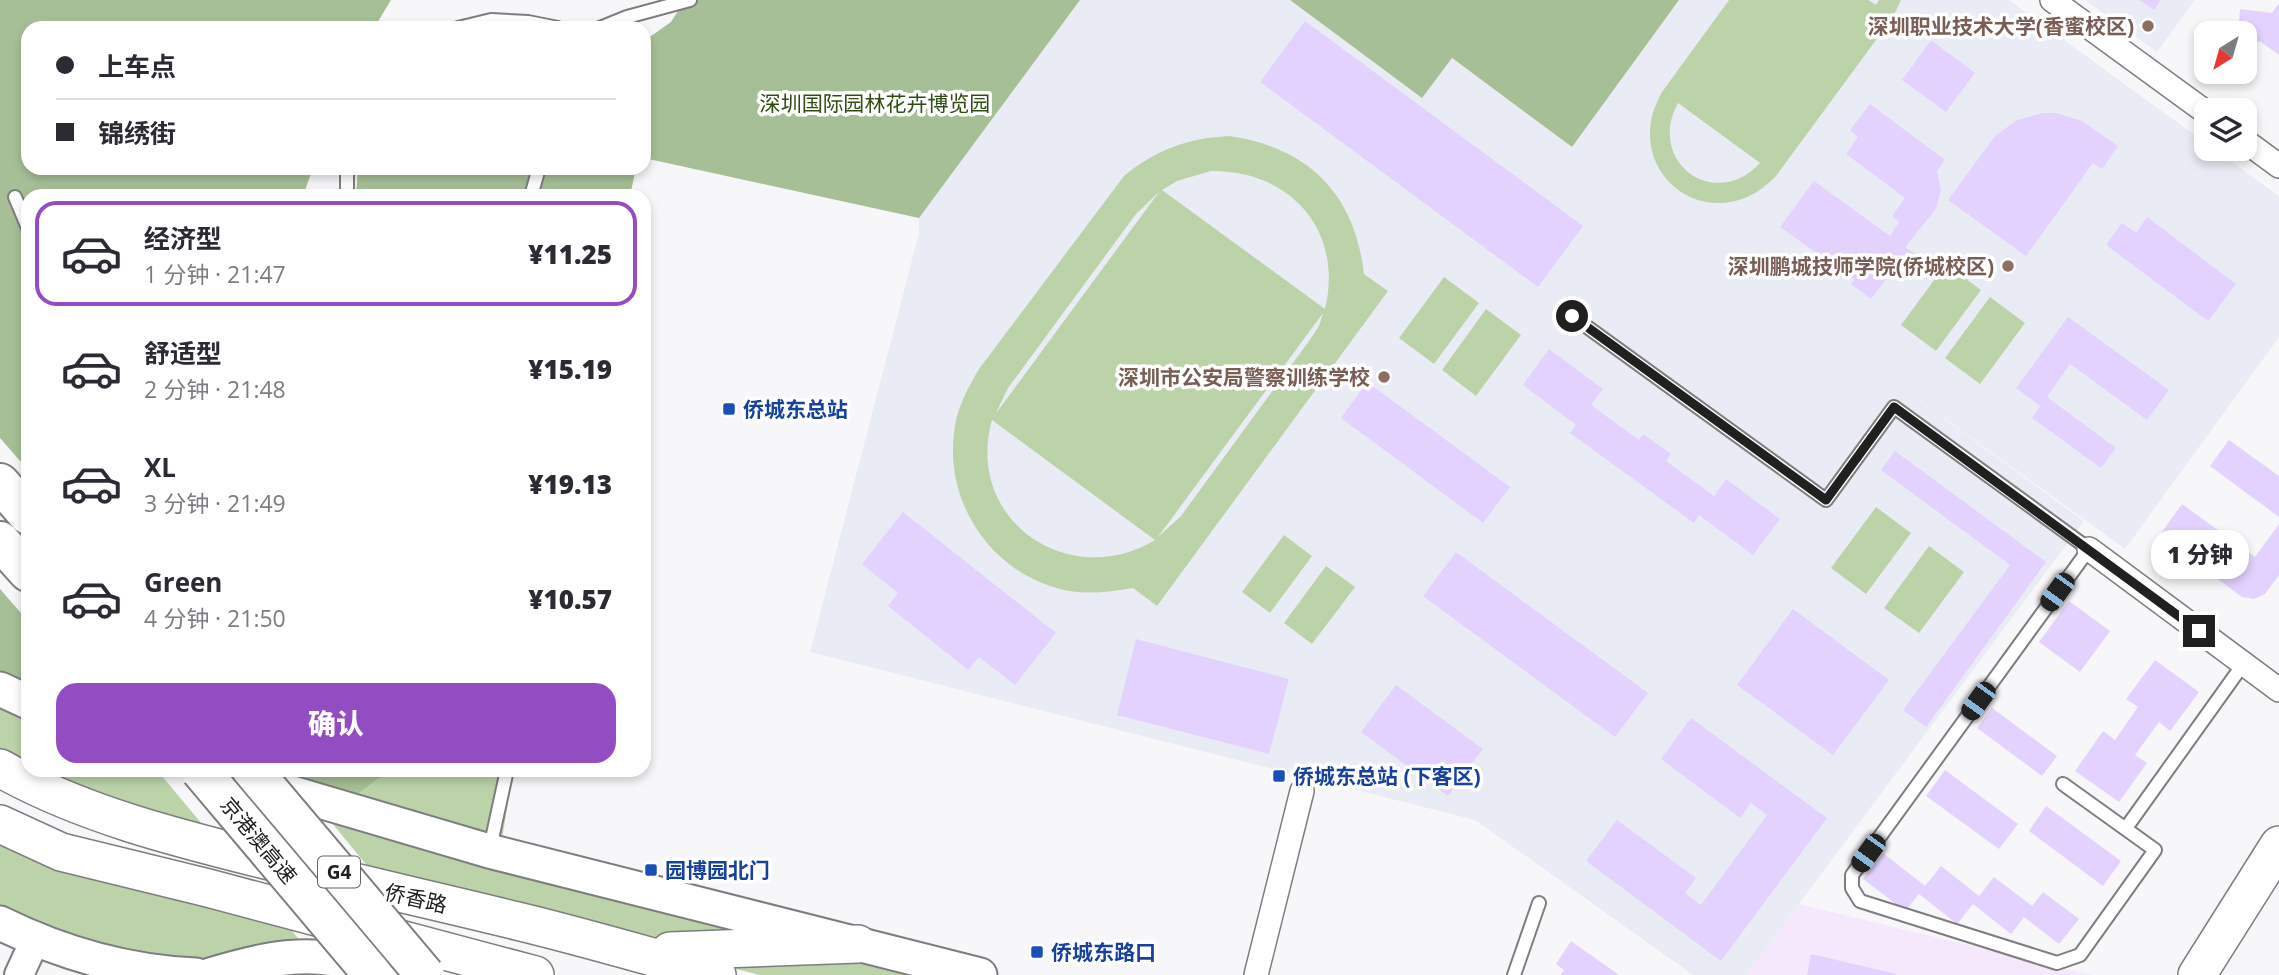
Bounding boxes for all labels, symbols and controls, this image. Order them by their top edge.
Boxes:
place label: 深圳职业技术大学(香蜜校区) [1868,12,2134,40]
marker: 深圳职业技术大学(香蜜校区) [2140,18,2156,34]
north arrow [2194,21,2258,84]
map controls [2194,21,2257,161]
text: 上车点 [98,48,176,84]
park label: 深圳国际园林花卉博览园 [760,89,991,117]
button: layers [2194,98,2257,161]
text: 锦绣街 [98,115,176,151]
text: 经济型 [144,220,222,256]
icon: car [60,222,123,285]
text: ¥11.25 [528,236,612,272]
place label: 深圳鹏城技师学院(侨城校区) [1728,252,1994,280]
text: 1 分钟 · 21:47 [144,258,286,290]
marker: 深圳鹏城技师学院(侨城校区) [2000,258,2016,274]
route start [1556,300,1588,332]
text: 舒适型 [144,335,222,371]
icon: car [60,337,123,400]
text: ¥15.19 [528,351,612,387]
place label: 深圳市公安局警察训练学校 [1118,363,1370,391]
marker: 深圳市公安局警察训练学校 [1376,369,1392,385]
text: 2 分钟 · 21:48 [144,373,286,405]
place label: 侨城东总站 [743,395,848,423]
marker: 侨城东总站 [721,401,737,417]
text: XL [144,449,176,485]
icon: car [60,452,123,515]
text: ¥19.13 [528,466,612,502]
text: 3 分钟 · 21:49 [144,487,286,519]
callout: 1 分钟 [2150,530,2248,578]
text: 1 分钟 [2167,538,2233,570]
text: Green [144,564,222,600]
icon: car [60,567,123,630]
car [2037,569,2078,615]
text: ¥10.57 [528,581,612,617]
text: 4 分钟 · 21:50 [144,602,286,634]
route end [2183,615,2215,647]
car [1958,678,1999,724]
button: 确认 [56,683,616,763]
place label: 侨城东总站 (下客区) [1293,762,1481,790]
marker: 侨城东总站 (下客区) [1271,768,1287,784]
street label: 京港澳高速 [215,791,303,889]
car [1848,830,1889,876]
road number: G4 [318,856,360,888]
place label: 园博园北门 [665,856,770,884]
marker: 园博园北门 [643,862,659,878]
street label: 侨香路 [382,877,450,919]
place label: 侨城东路口 [1051,938,1156,966]
marker: 侨城东路口 [1029,944,1045,960]

